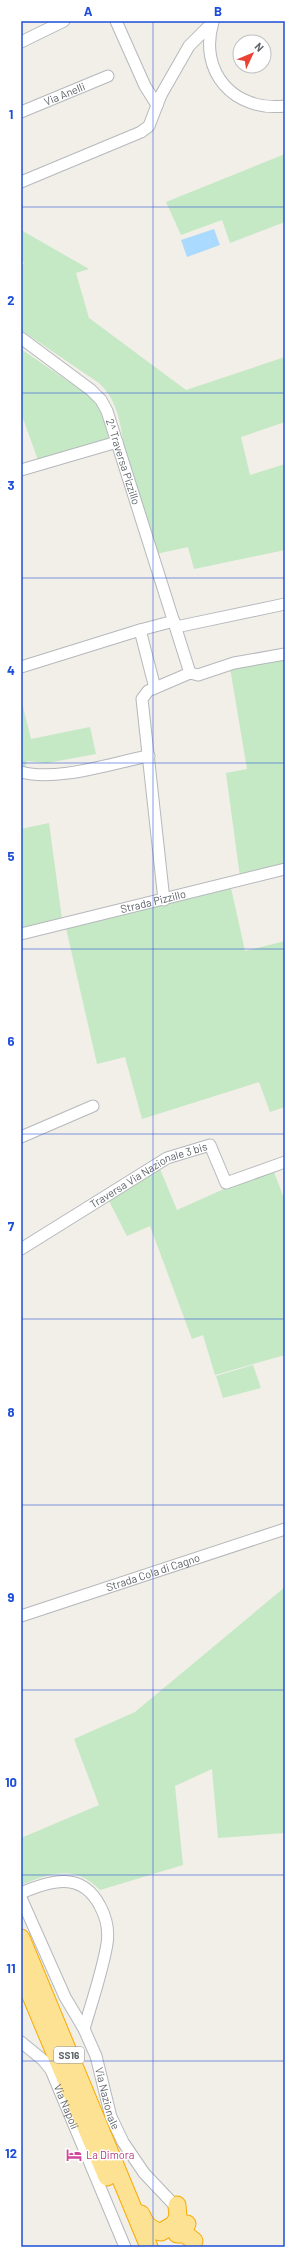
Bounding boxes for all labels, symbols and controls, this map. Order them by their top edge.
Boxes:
text: A [84,3,93,19]
text: B [214,3,222,19]
north arrow [232,34,272,74]
text: N [252,40,267,54]
street label: Via Anelli [42,79,87,108]
text: 1 [9,106,13,122]
text: 2 [7,292,15,308]
street label: 2^ Traversa Pizzillo [104,417,143,506]
text: 3 [7,477,15,493]
text: 4 [7,662,15,678]
text: 5 [7,848,15,864]
street label: Strada Pizzillo [119,887,187,915]
text: 6 [8,1033,15,1049]
street label: Traversa Via Nazionale 3 bis [87,1139,209,1211]
text: 7 [8,1218,15,1234]
text: 8 [7,1404,15,1420]
street label: Strada Cola di Cagno [104,1551,201,1594]
text: 9 [8,1589,15,1605]
text: 10 [5,1774,17,1790]
text: 11 [6,1960,16,1976]
road number: SS16 [54,2047,84,2063]
street label: Via Nazionale [93,2066,123,2131]
street label: Via Napoli [52,2082,82,2131]
text: 12 [5,2145,17,2161]
hotel icon: La Dimora [65,2146,83,2164]
place label: La Dimora [86,2148,134,2161]

